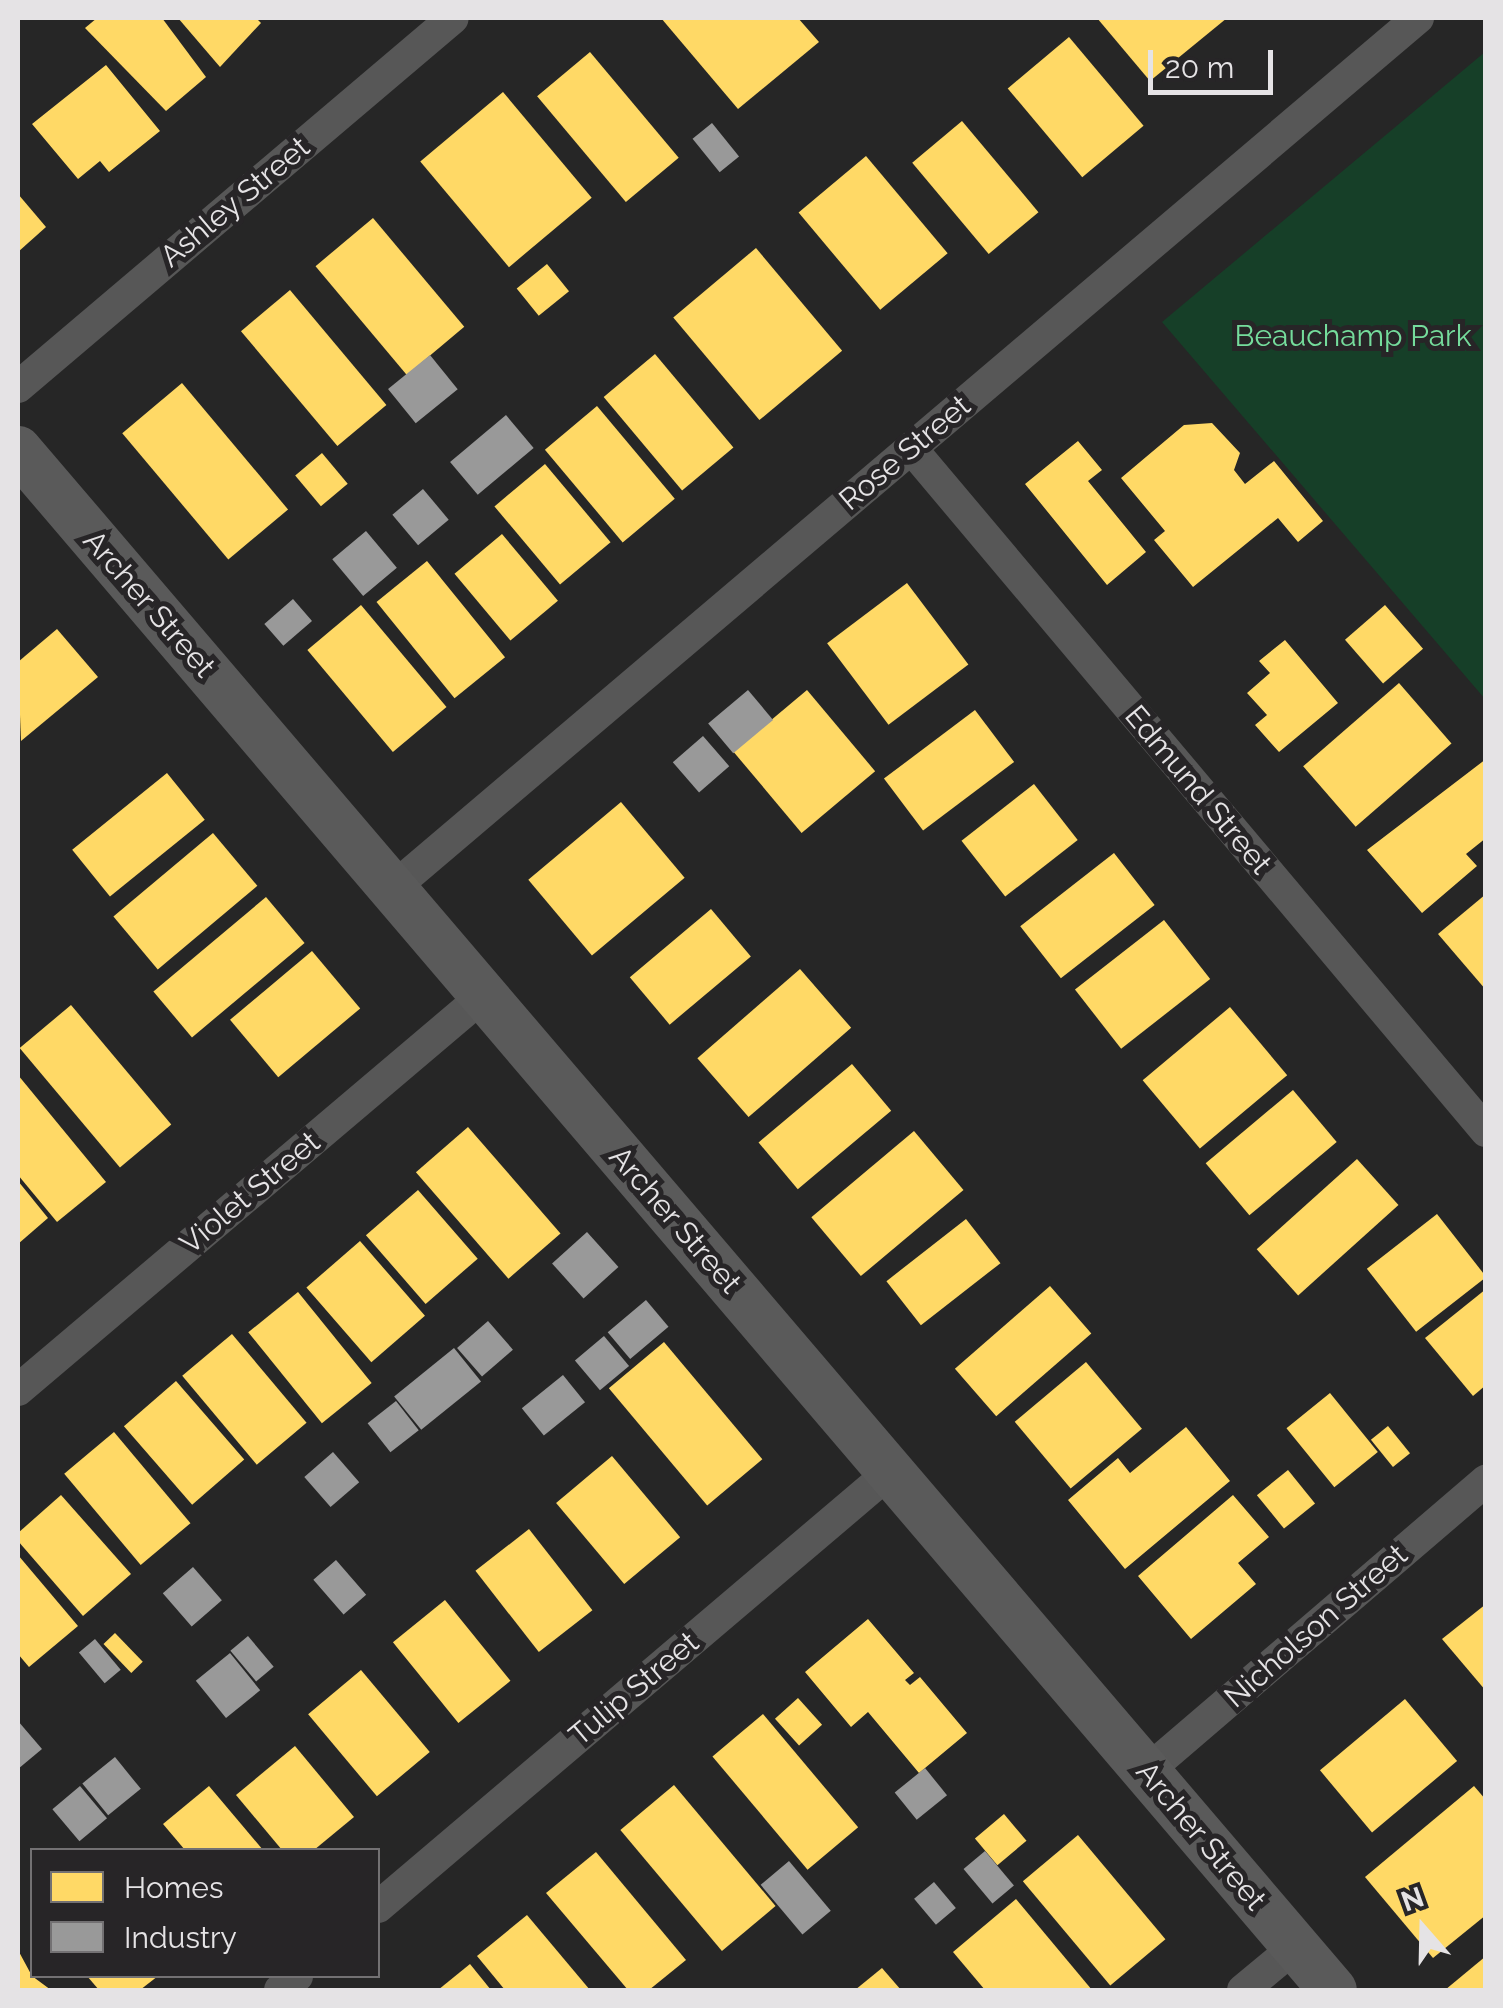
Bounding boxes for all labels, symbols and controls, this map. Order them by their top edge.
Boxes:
scale bar [1153,30,1278,92]
text: 20 m [1165,50,1234,85]
street label: Ashley Street [153,129,317,275]
park label: Beauchamp Park [1234,318,1472,354]
street label: Rose Street [832,388,978,518]
street label: Archer Street [75,523,223,685]
street label: Edmund Street [1117,698,1279,882]
street label: Violet Street [173,1124,327,1262]
street label: Archer Street [601,1139,749,1301]
street label: Nicholson Street [1217,1537,1415,1715]
street label: Tulip Street [562,1625,706,1753]
street label: Archer Street [1128,1754,1274,1918]
legend [30,1848,380,1978]
text: Homes [124,1870,223,1905]
north arrow [1373,1878,1473,1978]
text: N [1397,1880,1428,1918]
text: Industry [124,1920,237,1955]

